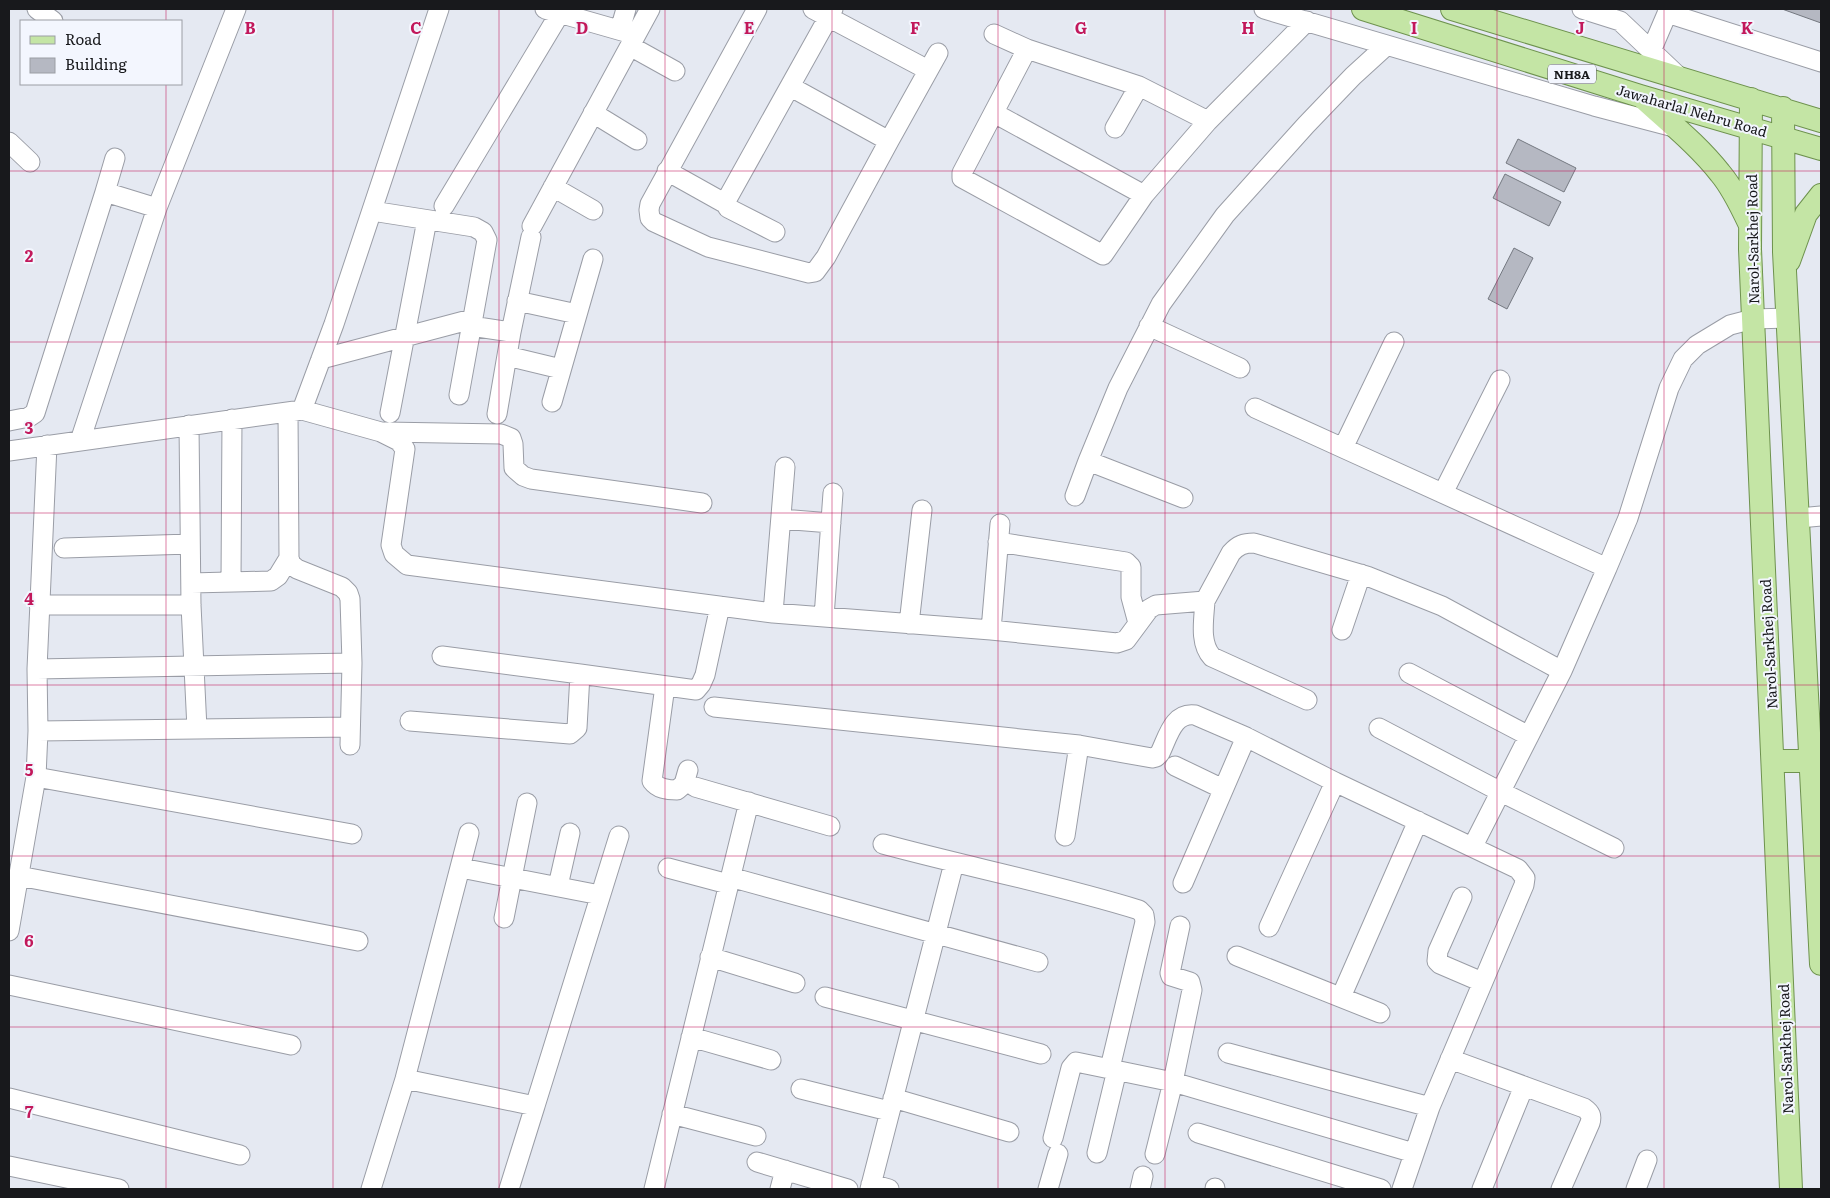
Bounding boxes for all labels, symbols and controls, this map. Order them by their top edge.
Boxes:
text: B [244,15,256,39]
text: C [410,15,422,39]
text: D [576,15,588,39]
text: E [744,15,755,39]
text: F [910,15,920,39]
text: G [1075,15,1087,39]
text: H [1241,15,1255,39]
text: I [1411,15,1417,39]
text: J [1575,15,1585,39]
text: K [1741,15,1754,39]
legend [20,20,182,85]
text: Road [65,27,101,50]
text: Building [65,52,127,75]
road number: NH8A [1548,64,1596,84]
street label: Jawaharlal Nehru Road [1614,79,1770,141]
street label: Narol-Sarkhej Road [1741,173,1763,304]
text: 2 [25,243,34,267]
text: 3 [25,415,34,439]
street label: Narol-Sarkhej Road [1755,578,1781,710]
text: 4 [24,586,34,610]
text: 5 [25,757,34,781]
text: 6 [24,928,34,952]
street label: Narol-Sarkhej Road [1773,983,1797,1114]
text: 7 [25,1099,34,1123]

